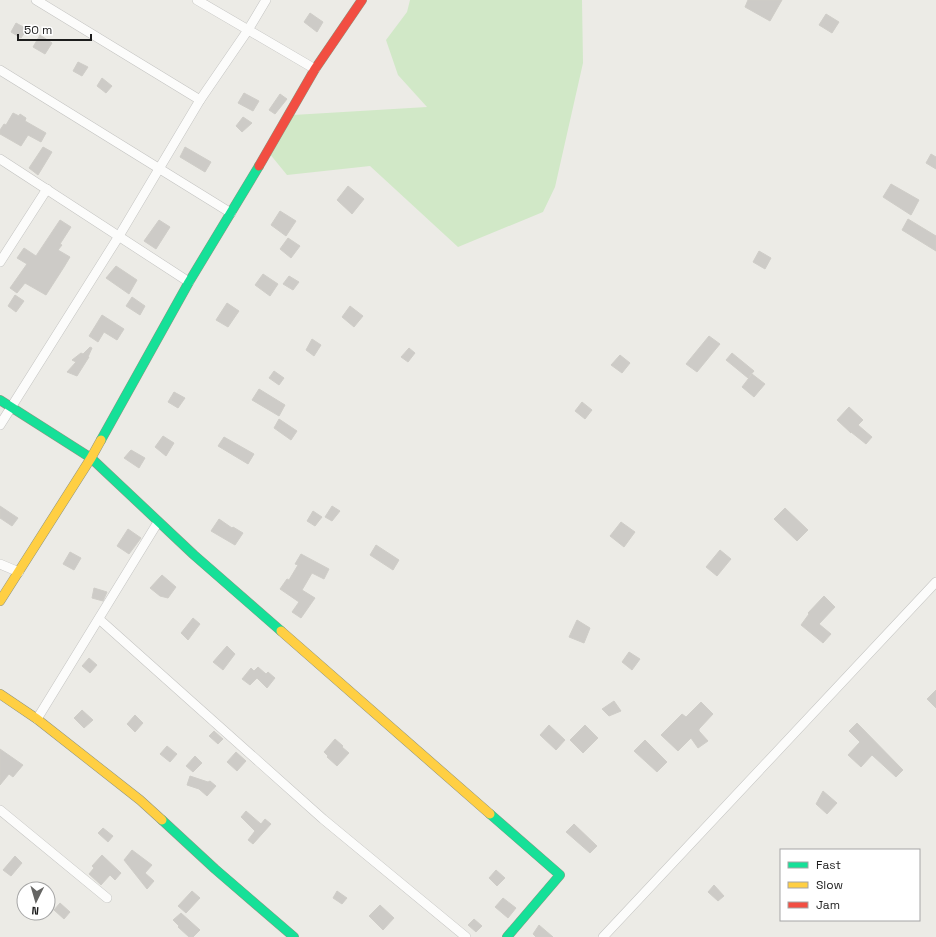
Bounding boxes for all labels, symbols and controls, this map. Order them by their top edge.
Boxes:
scale bar [18,16,91,42]
text: 50 m [24,22,52,38]
legend [780,849,920,921]
text: Fast [816,857,841,873]
text: Slow [816,877,843,893]
north arrow [16,881,56,921]
text: Jam [816,897,840,913]
text: N [31,904,39,918]

